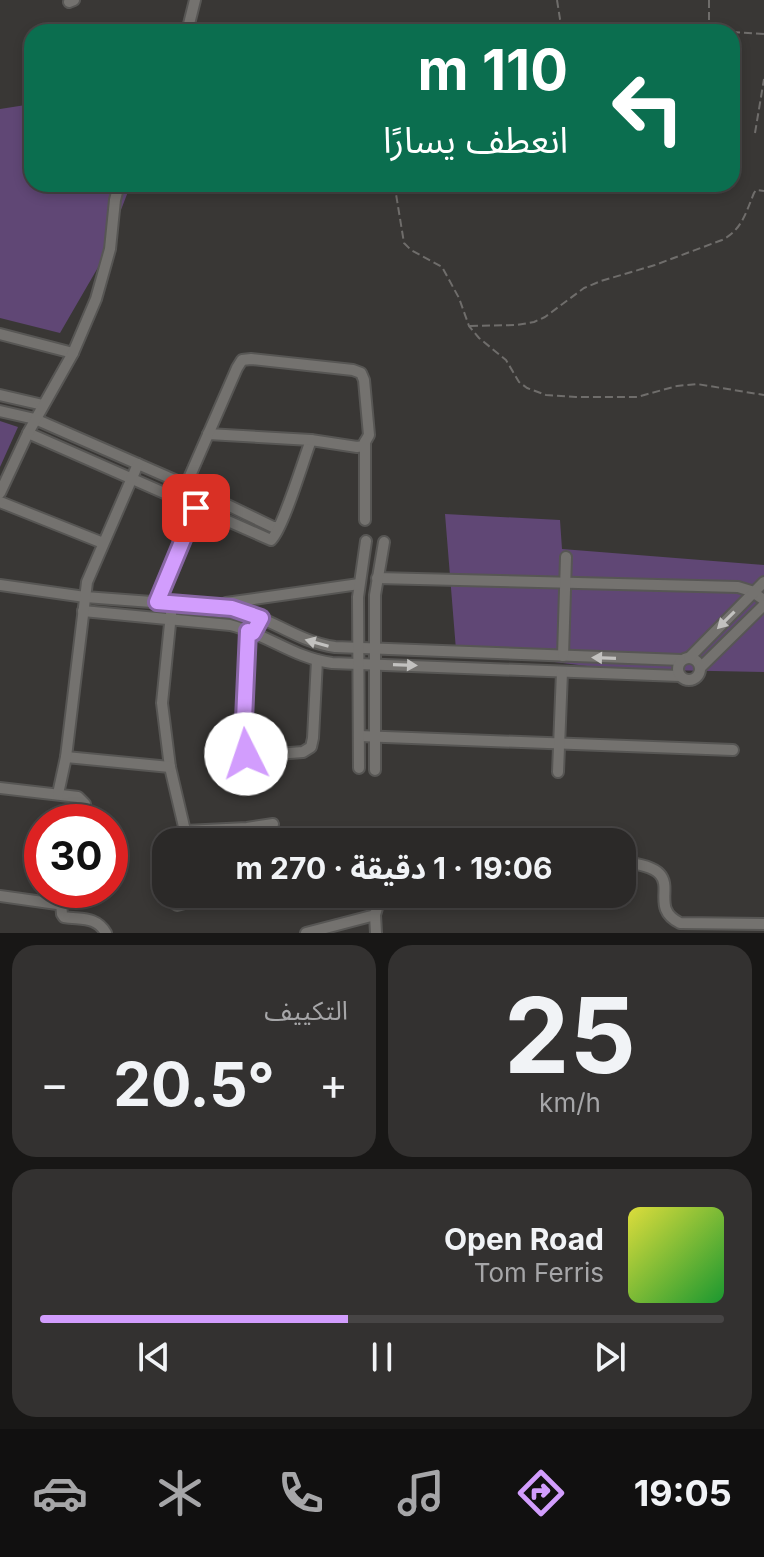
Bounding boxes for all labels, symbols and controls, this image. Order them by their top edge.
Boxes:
text: 110 m [418,36,568,104]
icon: left [596,56,700,160]
text: انعطف يسارًا [383,118,568,162]
pin [162,474,230,542]
icon: arrive [174,486,218,530]
one-way arrow [718,610,736,629]
one-way arrow [304,636,328,649]
one-way arrow [591,651,616,664]
one-way arrow [393,659,418,672]
position arrow [204,712,288,796]
speed limit sign: 30 [24,804,128,908]
text: 19:06 · 1 دقيقة · 270 m [236,850,552,886]
text: 25 [504,972,636,1098]
text: التكييف [264,995,348,1026]
text: 20.5° [113,1048,275,1120]
text: − [40,1057,69,1111]
text: + [319,1057,348,1111]
text: km/h [539,1087,601,1118]
text: Open Road [444,1221,604,1257]
text: Tom Ferris [474,1257,604,1288]
icon: previous [132,1335,176,1379]
icon: pause [360,1335,404,1379]
icon: next [588,1335,632,1379]
icon: car [32,1465,88,1521]
icon: climate [152,1465,208,1521]
icon: phone [273,1465,329,1521]
icon: music [393,1465,449,1521]
icon: directions [513,1465,569,1521]
text: 19:05 [634,1471,732,1515]

